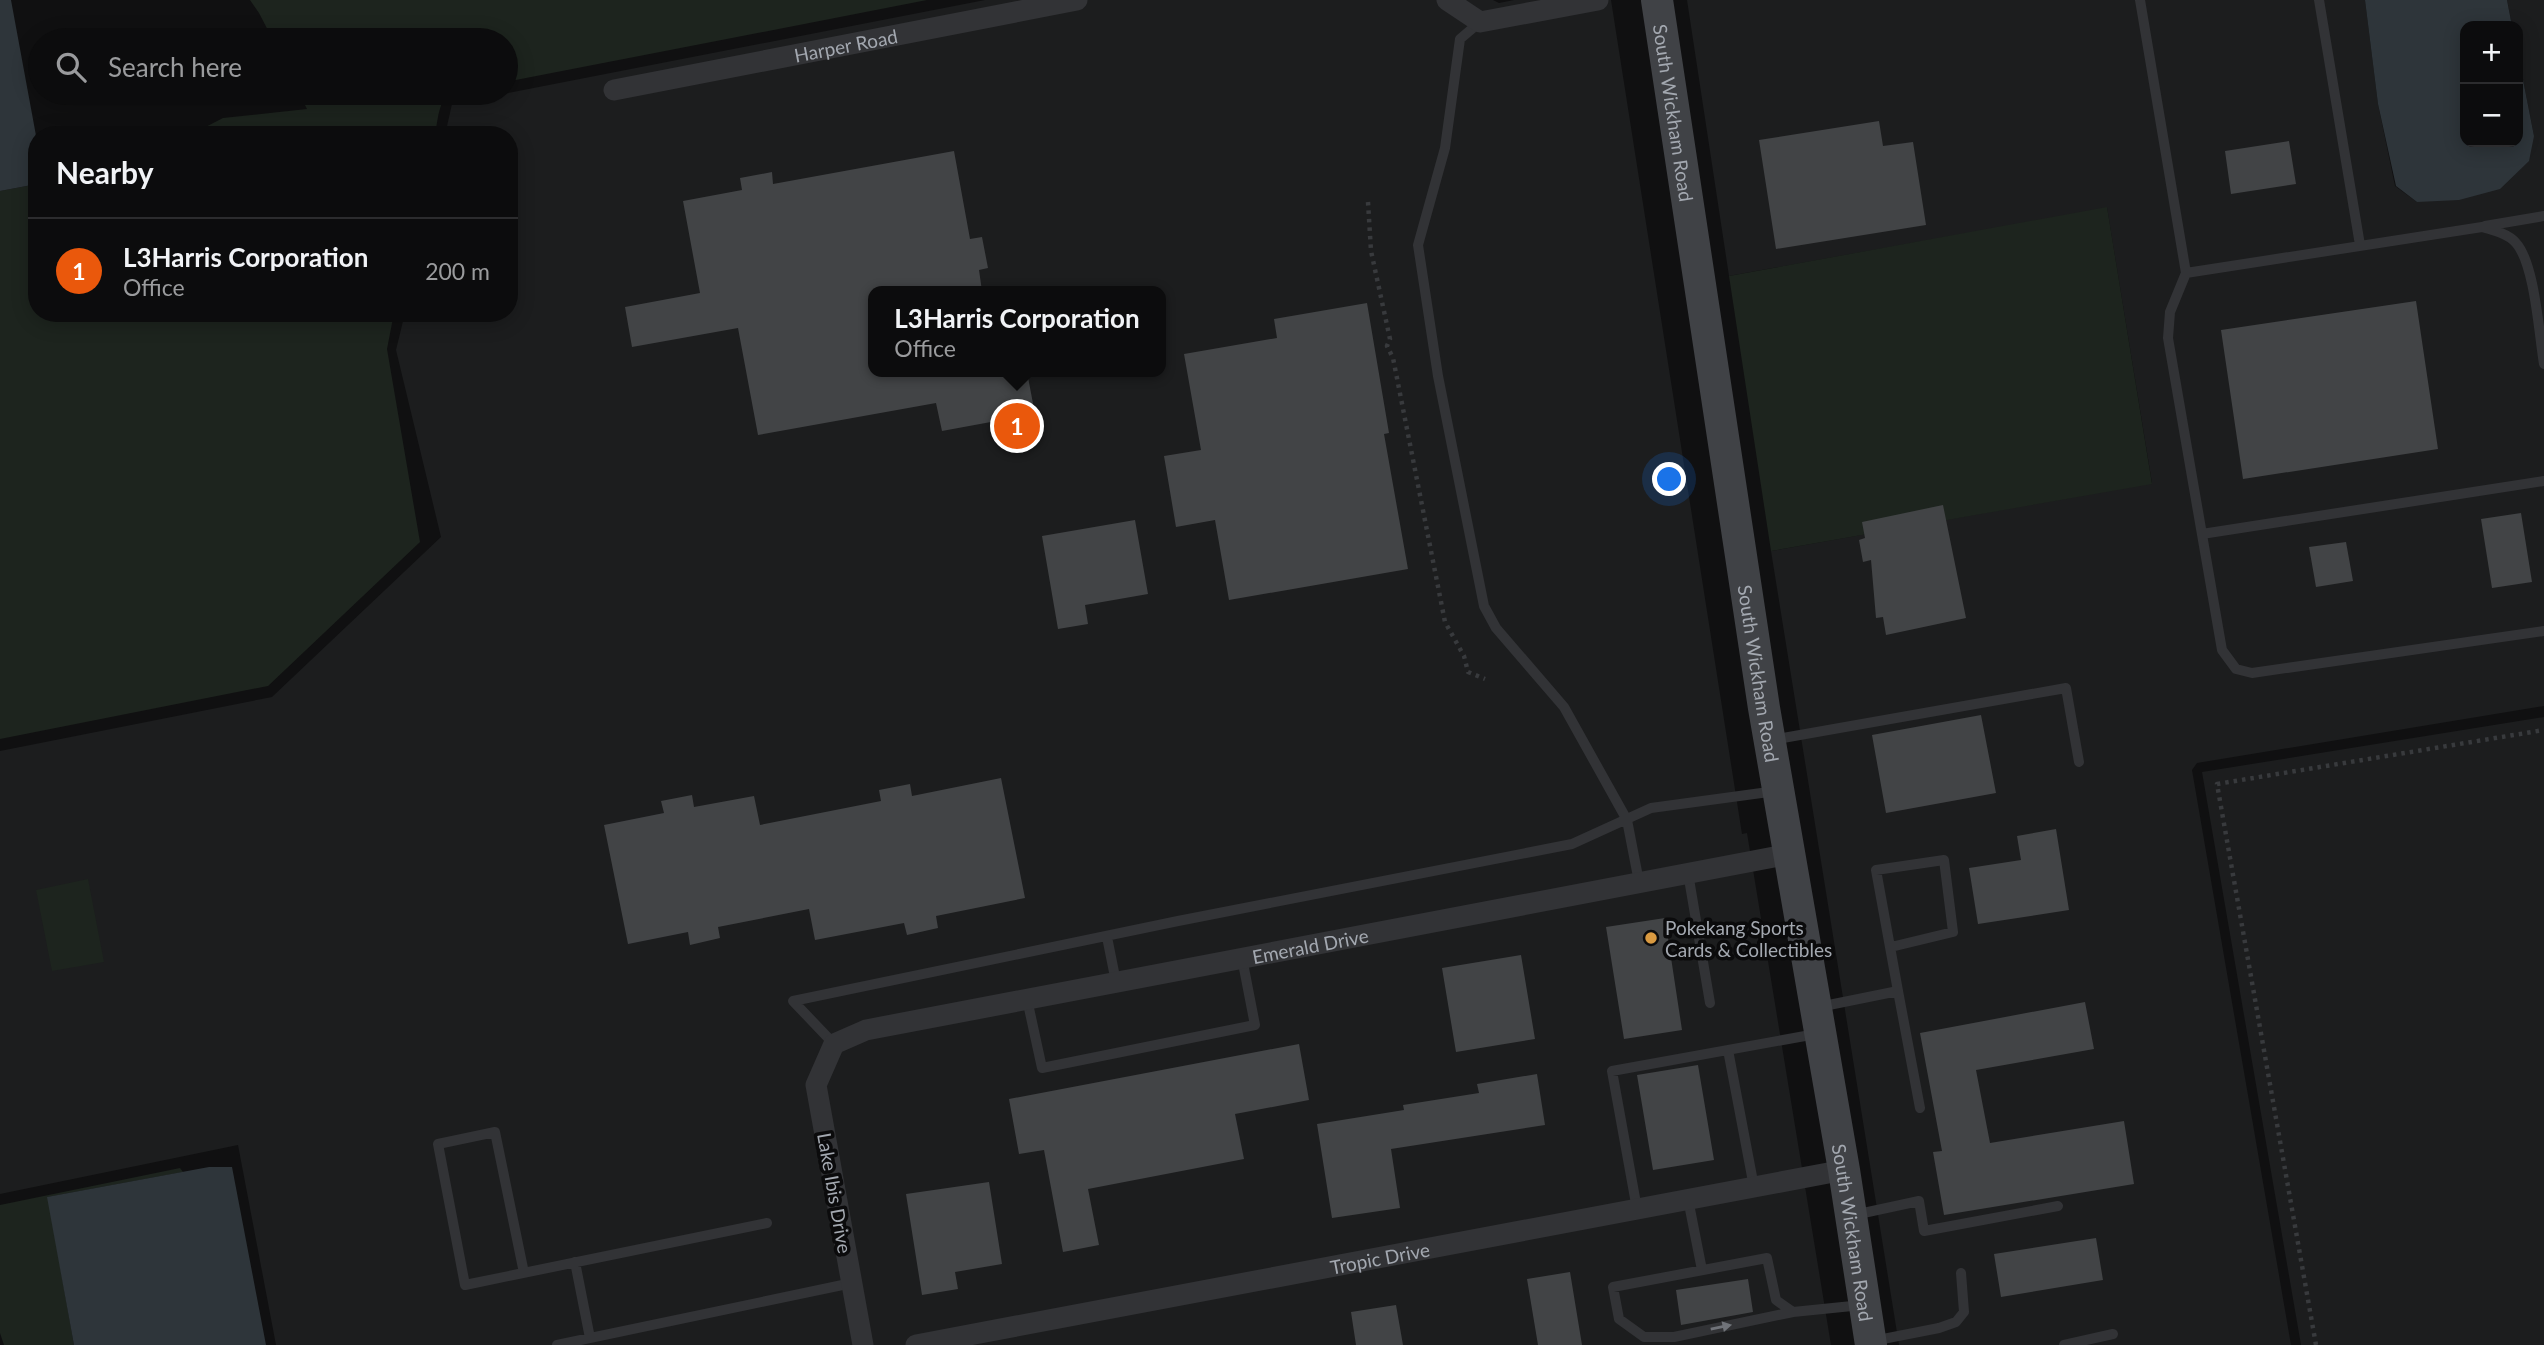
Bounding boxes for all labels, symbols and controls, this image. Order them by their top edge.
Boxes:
map controls [2460,21,2523,147]
button: + [2460,21,2523,84]
street label: South Wickham Road [1649,22,1699,203]
street label: Harper Road [792,24,899,66]
search box [28,28,518,105]
icon: search [52,48,90,86]
text: Search here [108,51,242,83]
button: − [2460,84,2523,147]
text: Nearby [56,154,154,190]
text: L3Harris Corporation [123,241,368,273]
text: 1 [72,257,86,285]
text: 200 m [425,257,490,285]
text: Office [123,273,185,301]
popup [868,286,1166,377]
text: L3Harris Corporation [894,302,1140,334]
text: Office [894,334,956,362]
pin: 1 [994,400,1040,452]
your location [1652,462,1686,496]
street label: South Wickham Road [1734,583,1785,764]
place label: Pokekang Sports Cards & Collectibles [1665,916,1832,961]
street label: Emerald Drive [1250,923,1370,968]
marker: Pokekang Sports Cards & Collectibles [1643,930,1659,946]
street label: Lake Ibis Drive [813,1131,857,1255]
street label: South Wickham Road [1828,1142,1879,1323]
street label: Tropic Drive [1328,1237,1432,1278]
one-way arrow [1710,1322,1732,1333]

